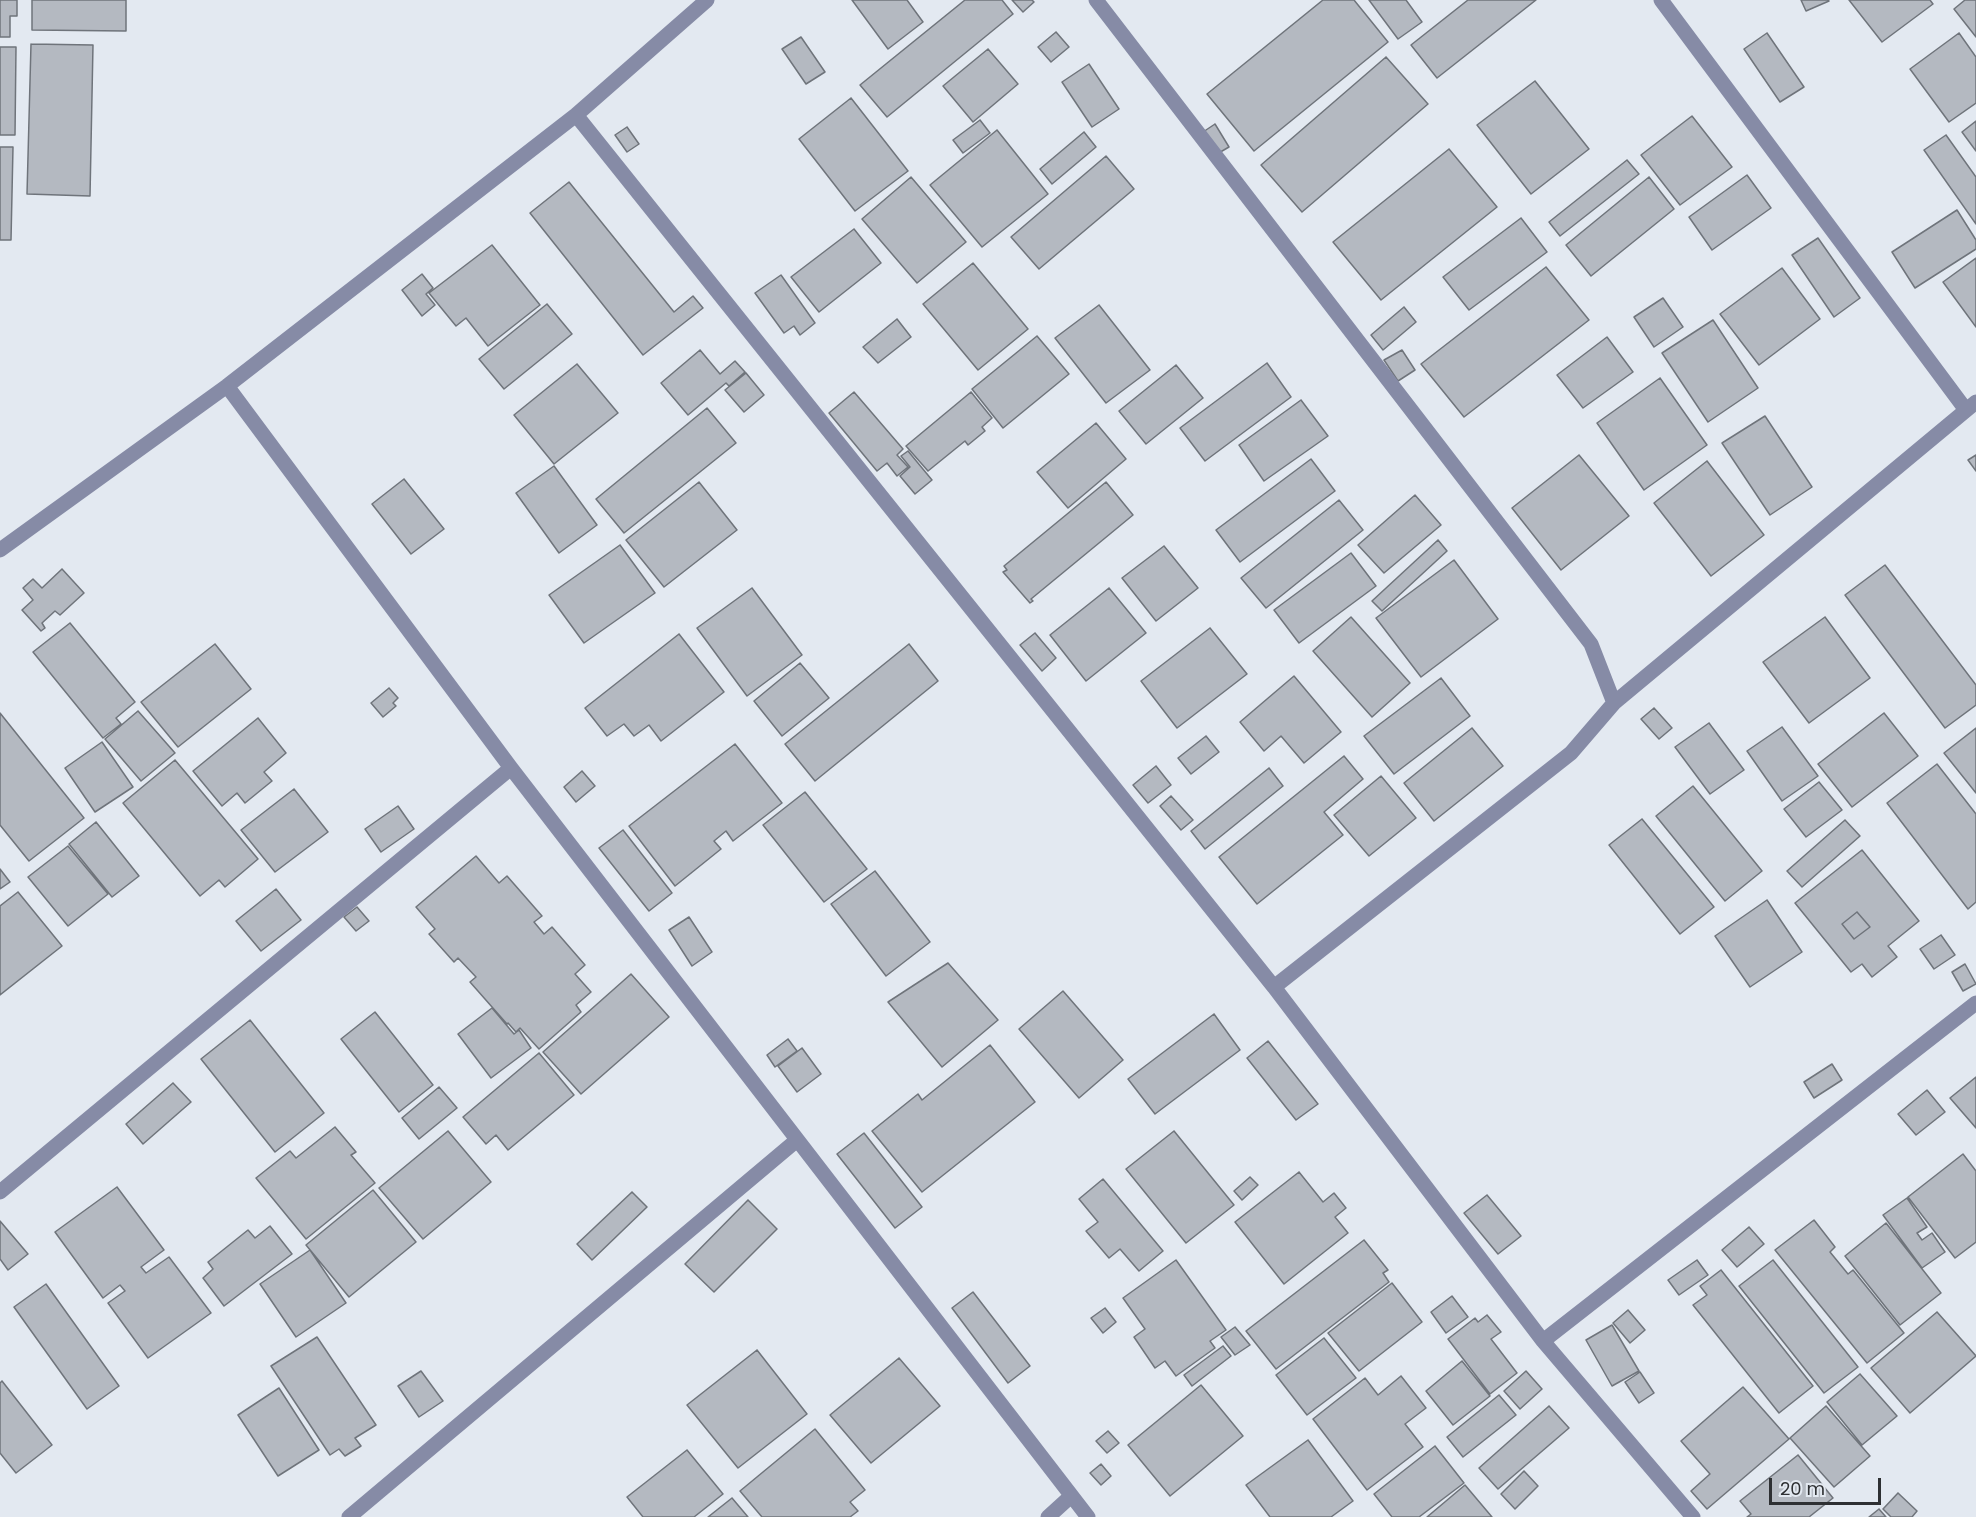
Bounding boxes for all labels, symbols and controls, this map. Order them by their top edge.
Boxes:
scale bar [1772,1466,1884,1504]
text: 20 m [1780,1476,1825,1501]

